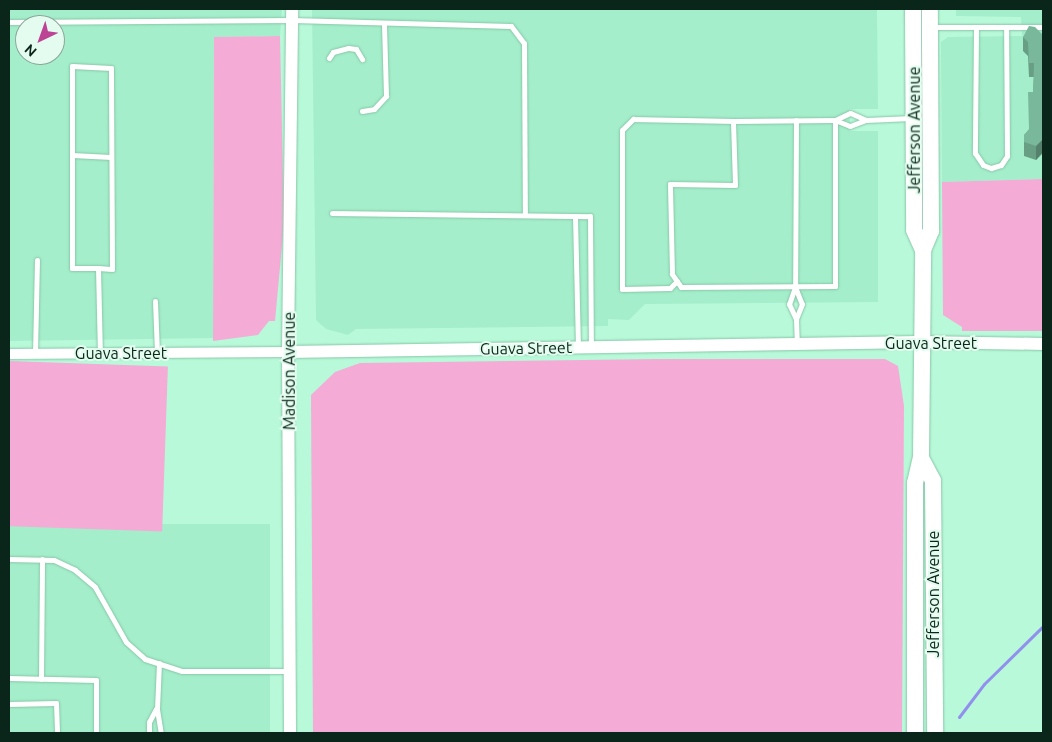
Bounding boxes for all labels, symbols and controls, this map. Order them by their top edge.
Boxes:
north arrow [15,15,65,65]
text: N [21,41,40,60]
street label: Jefferson Avenue [904,67,924,193]
street label: Madison Avenue [279,312,299,430]
street label: Guava Street [885,333,977,353]
street label: Guava Street [480,338,572,358]
street label: Guava Street [75,343,167,363]
street label: Jefferson Avenue [923,531,943,657]

